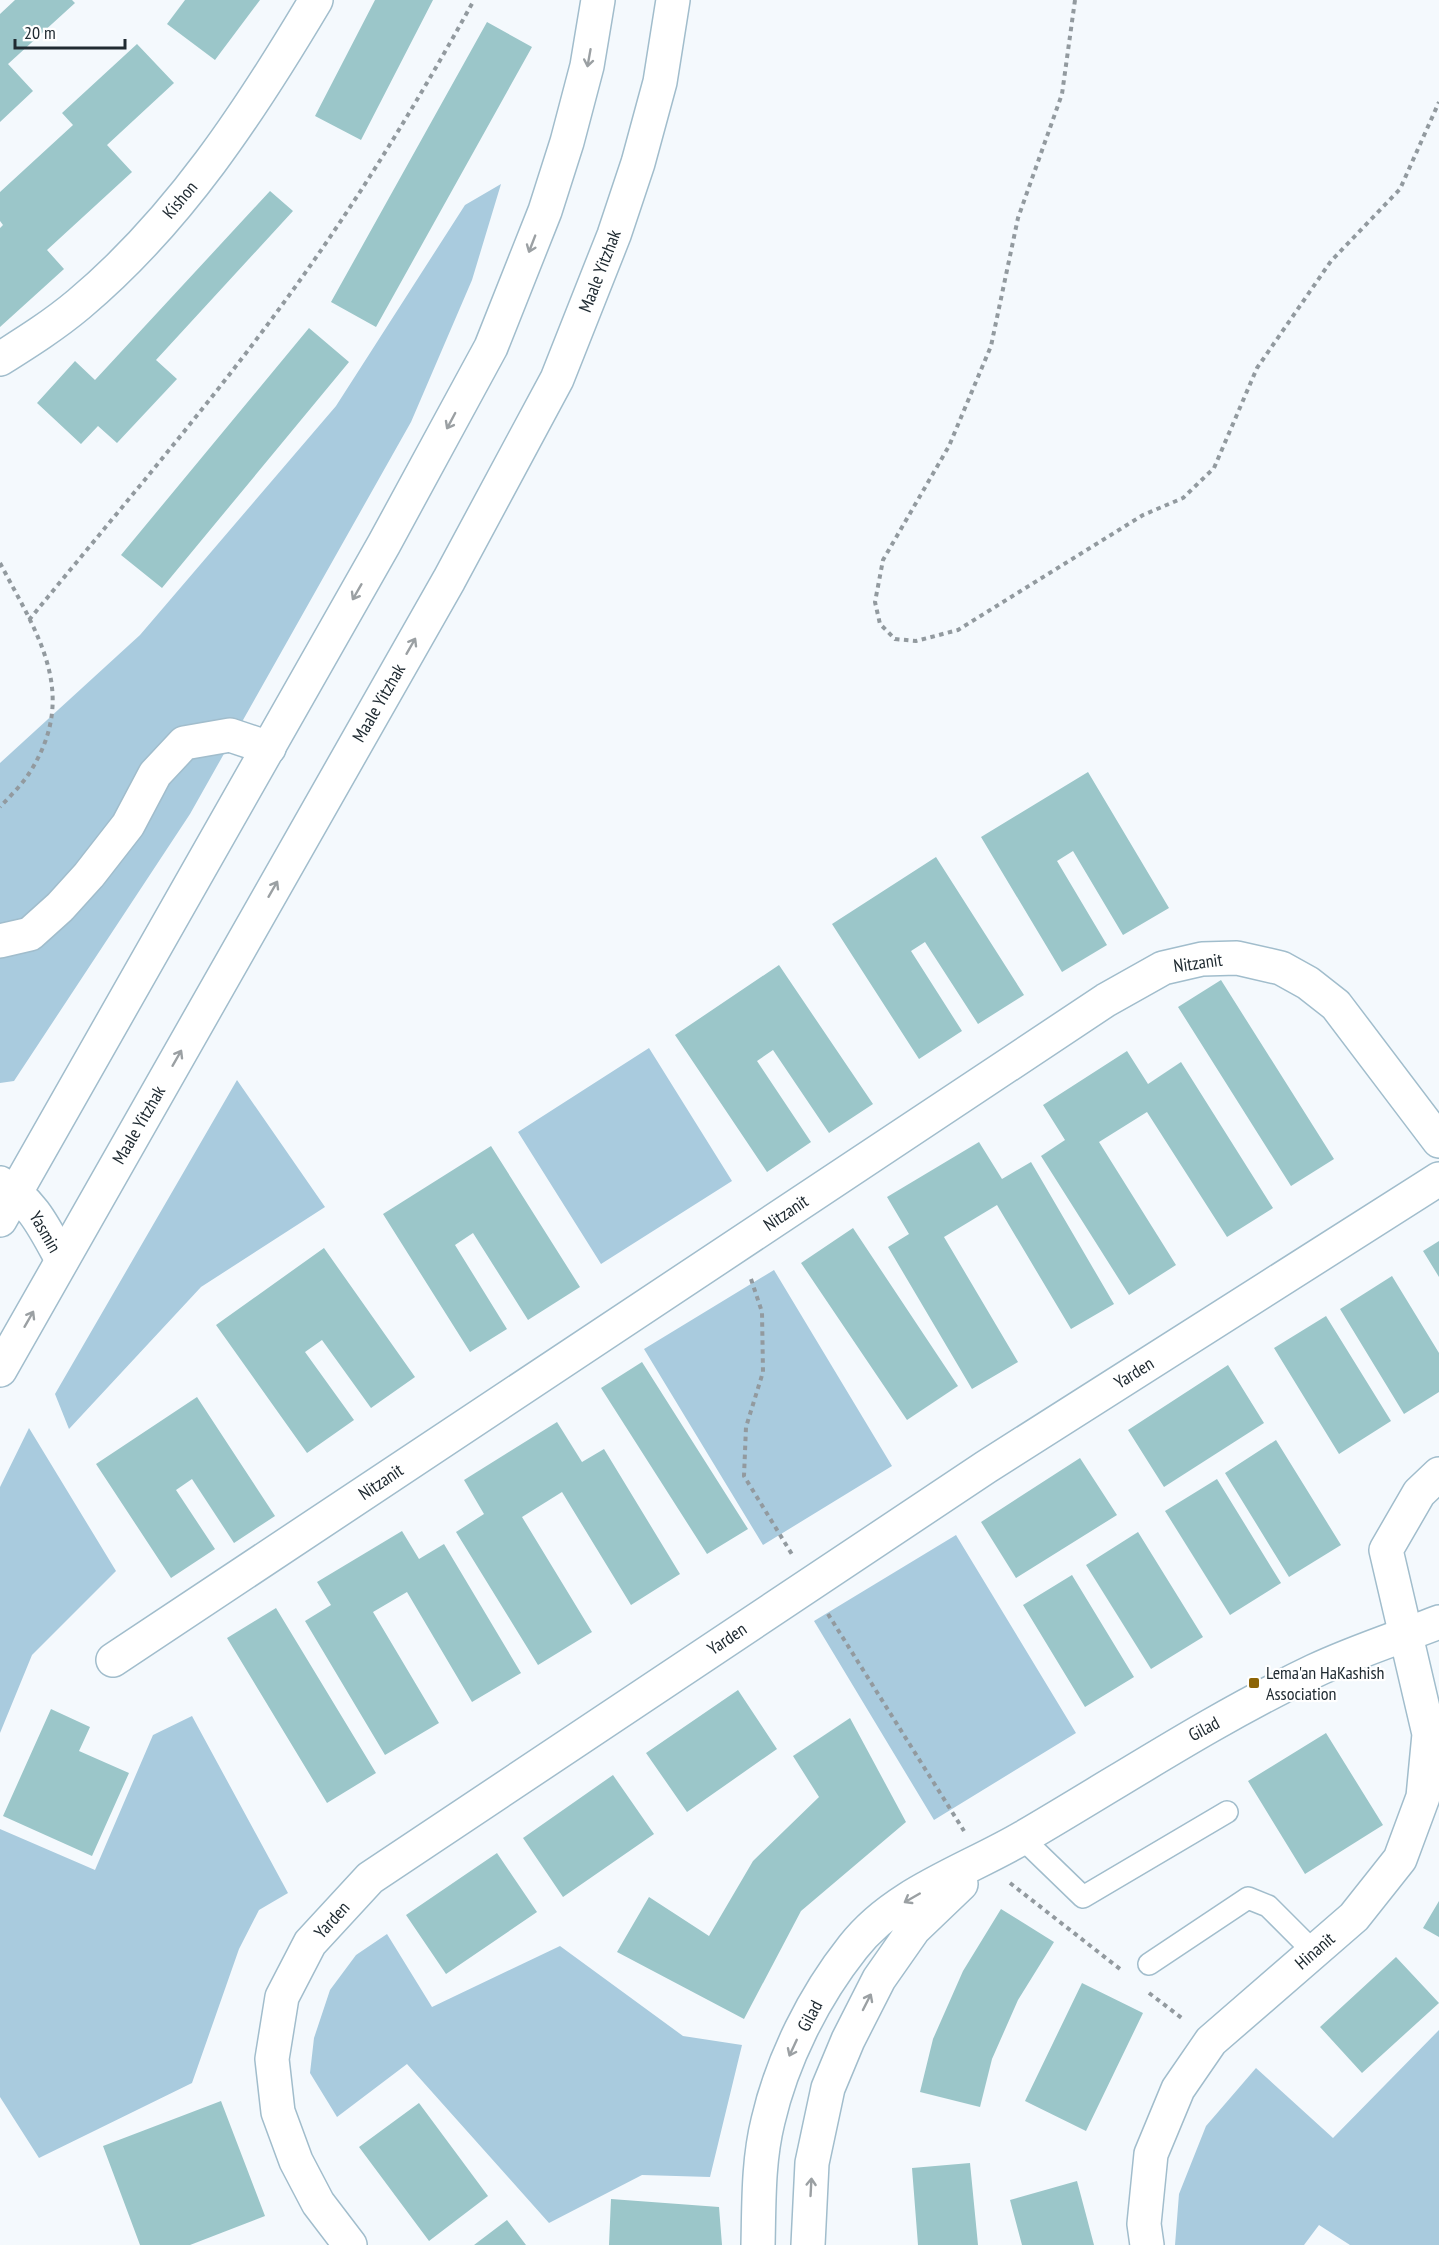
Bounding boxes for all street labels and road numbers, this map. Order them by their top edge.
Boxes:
street label: Kishon [157,176,202,223]
street label: Maale Yitzhak [573,226,626,315]
street label: Maale Yitzhak [347,660,410,746]
street label: Nitzanit [1172,948,1224,977]
street label: Maale Yitzhak [107,1082,170,1168]
street label: Nitzanit [759,1189,812,1236]
street label: Yasmin [24,1207,66,1257]
street label: Yarden [1110,1352,1158,1394]
street label: Nitzanit [354,1458,407,1505]
street label: Yarden [703,1617,751,1660]
street label: Gilad [1184,1711,1223,1746]
street label: Yarden [309,1896,354,1943]
street label: Hinanit [1290,1927,1339,1974]
street label: Gilad [792,1996,827,2035]

